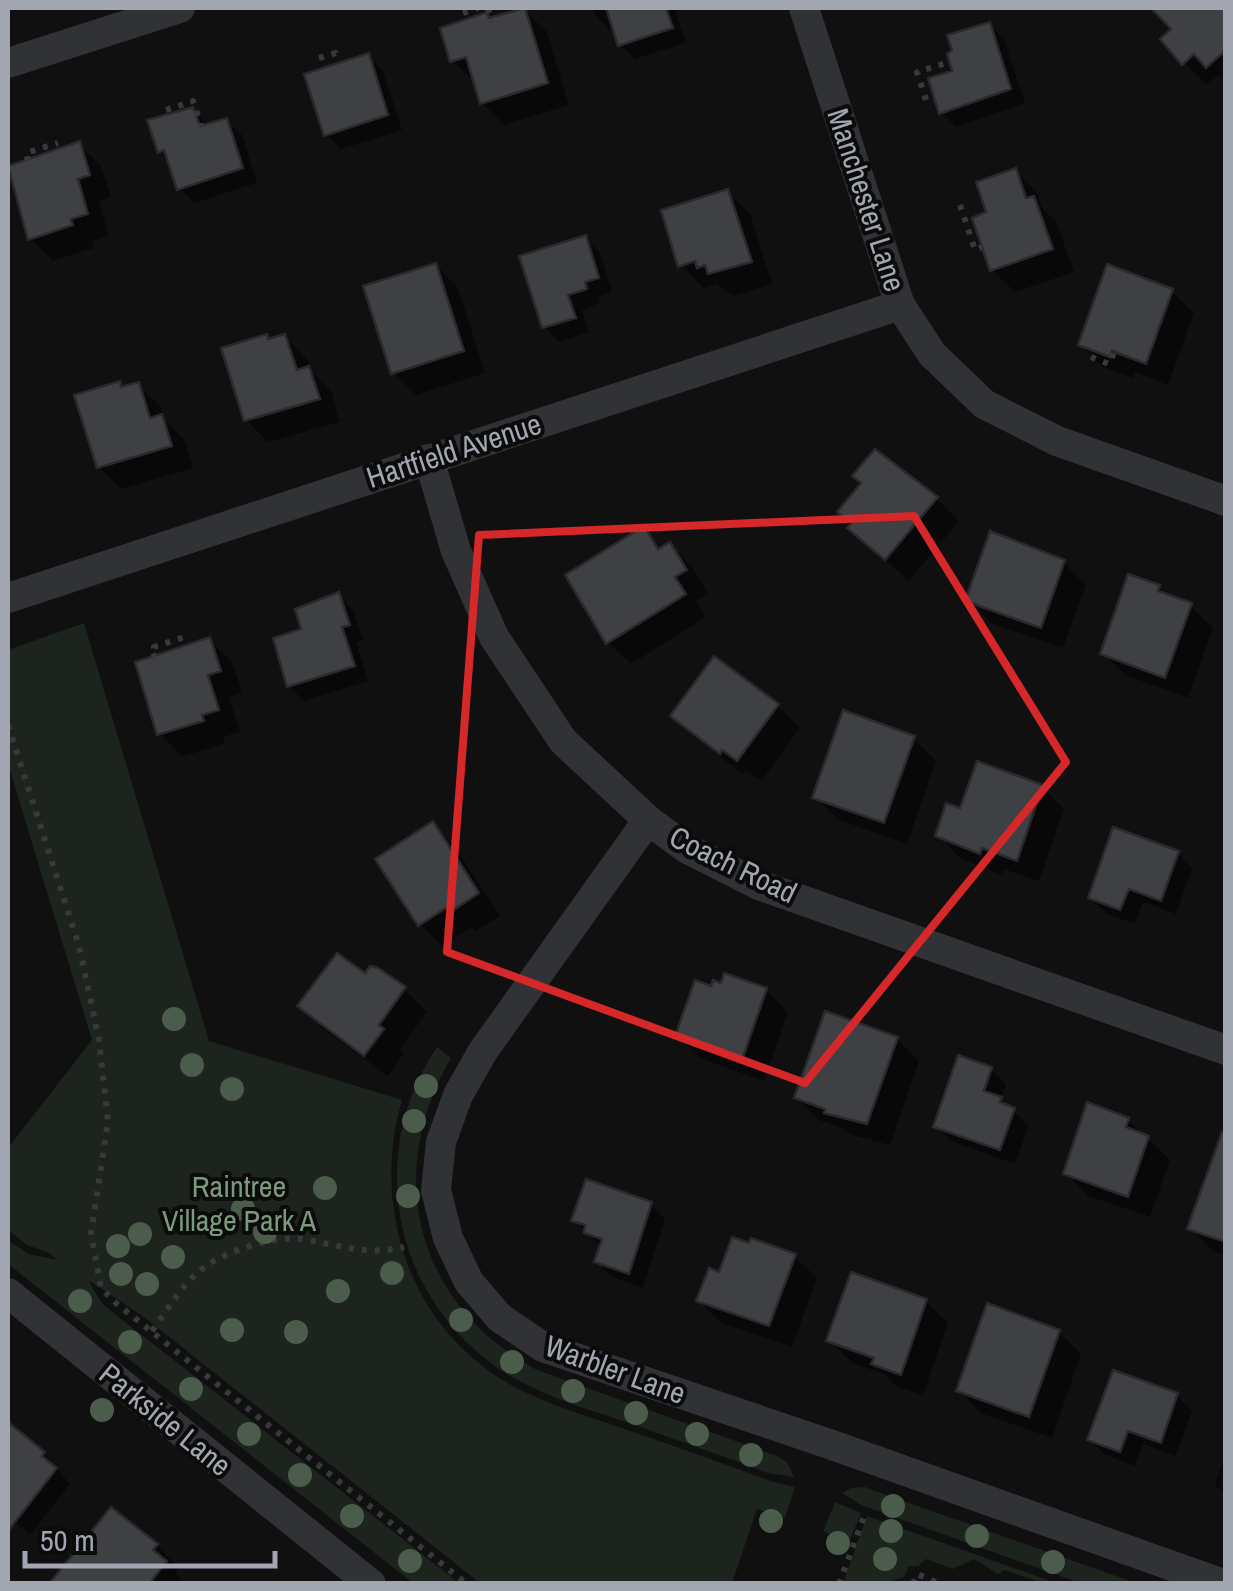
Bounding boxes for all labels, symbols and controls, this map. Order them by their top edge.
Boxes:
street label: Manchester Lane [819,103,915,296]
street label: Hartfield Avenue [361,403,546,497]
street label: Coach Road [663,816,804,912]
park label: Raintree Village Park A [162,1166,317,1240]
street label: Warbler Lane [540,1325,691,1413]
street label: Parkside Lane [91,1354,240,1485]
scale bar [25,1506,275,1568]
text: 50 m [40,1520,95,1560]

